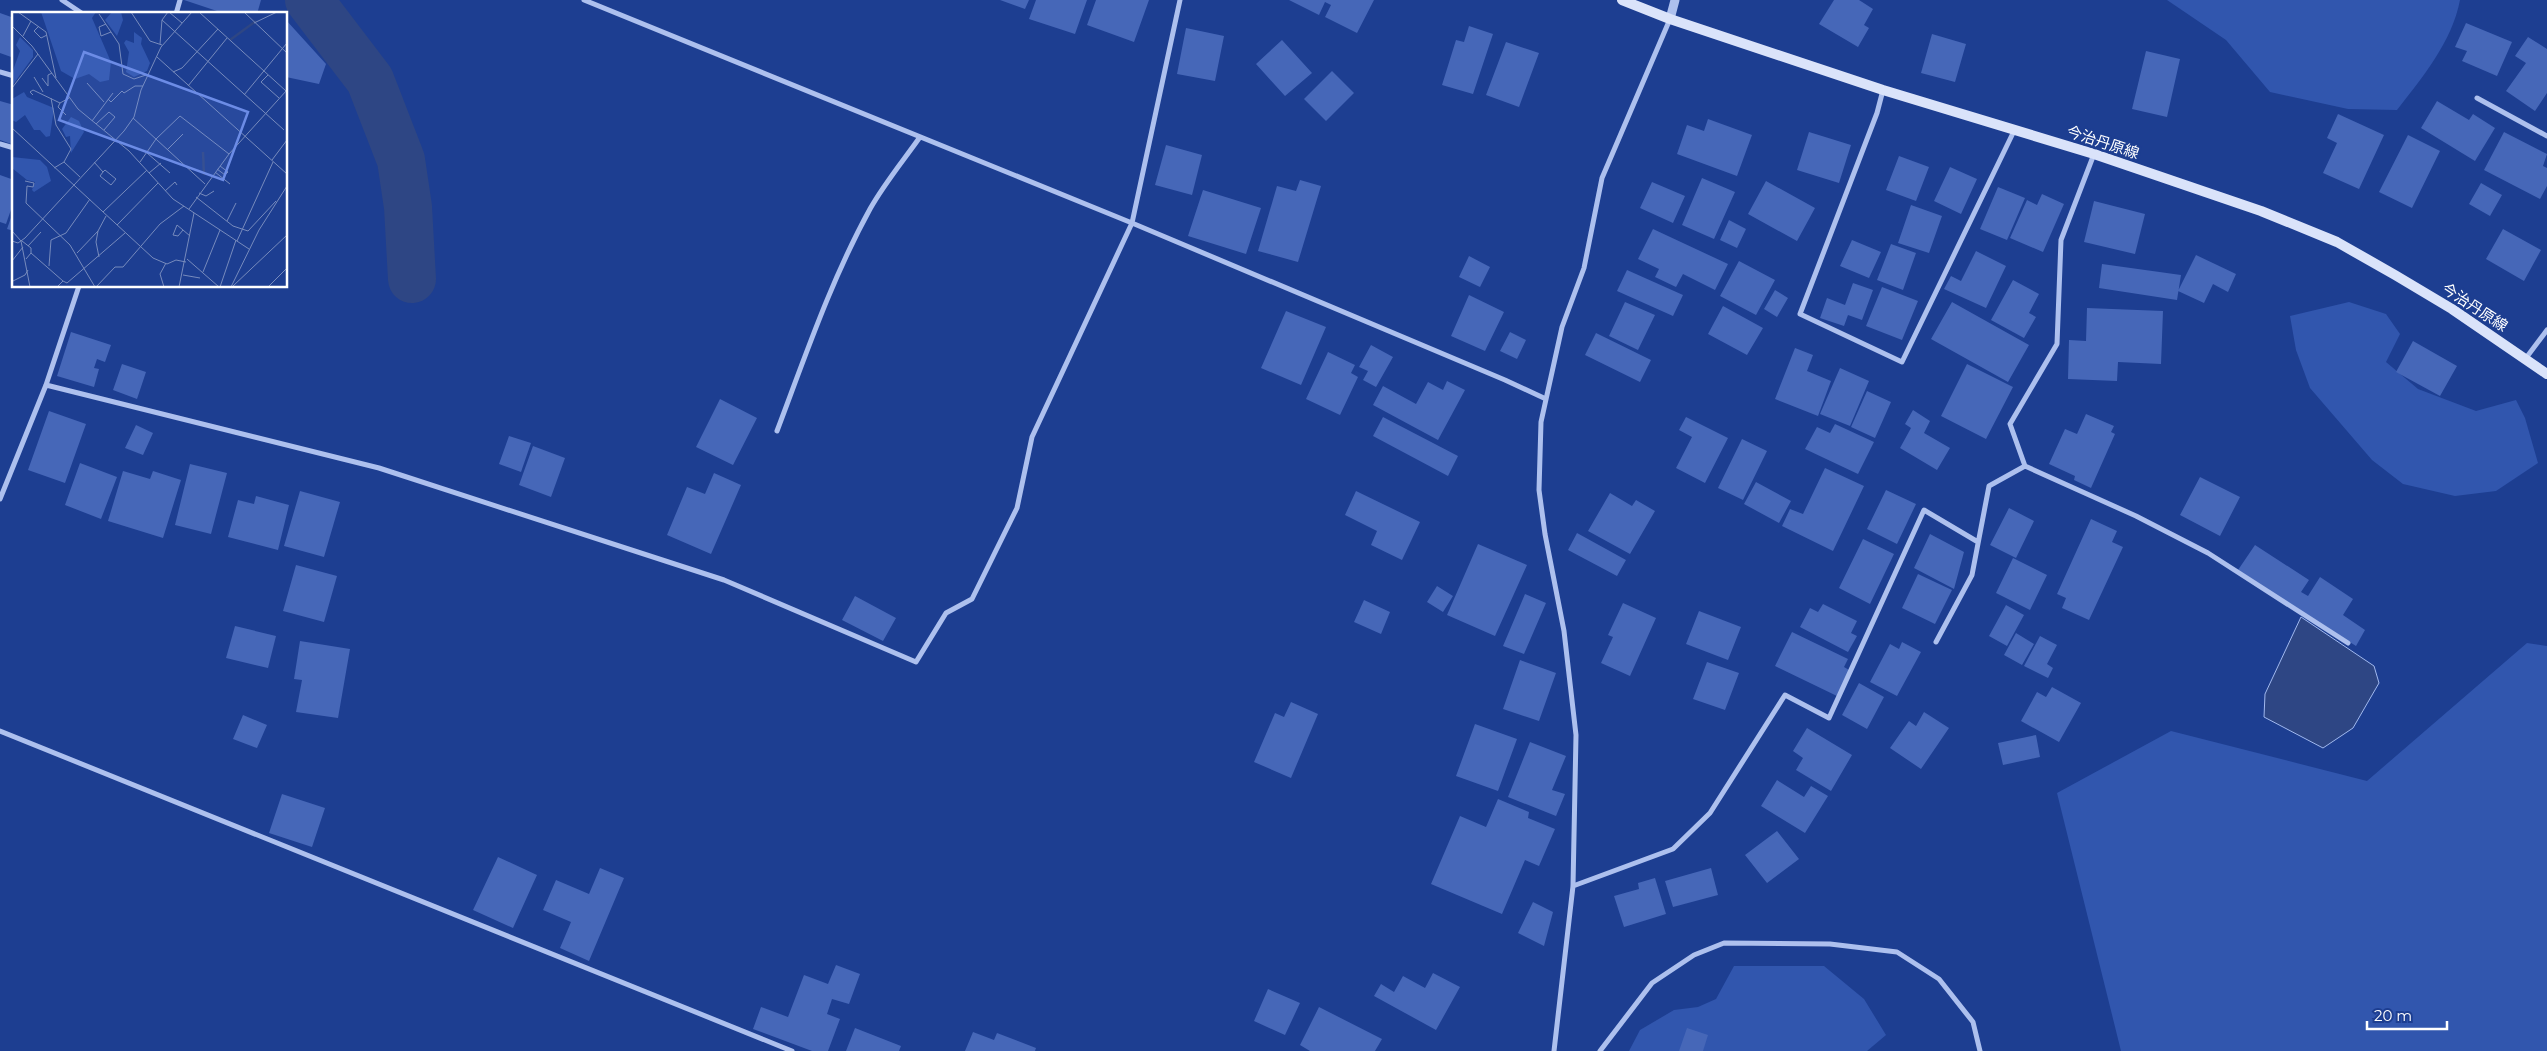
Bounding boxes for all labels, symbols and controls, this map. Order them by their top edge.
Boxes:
inset map [12,12,288,288]
street label: 今治丹原線 [2064,121,2142,163]
street label: 今治丹原線 [2438,279,2512,335]
scale bar [2367,998,2447,1030]
text: 20 m [2374,1006,2412,1025]

